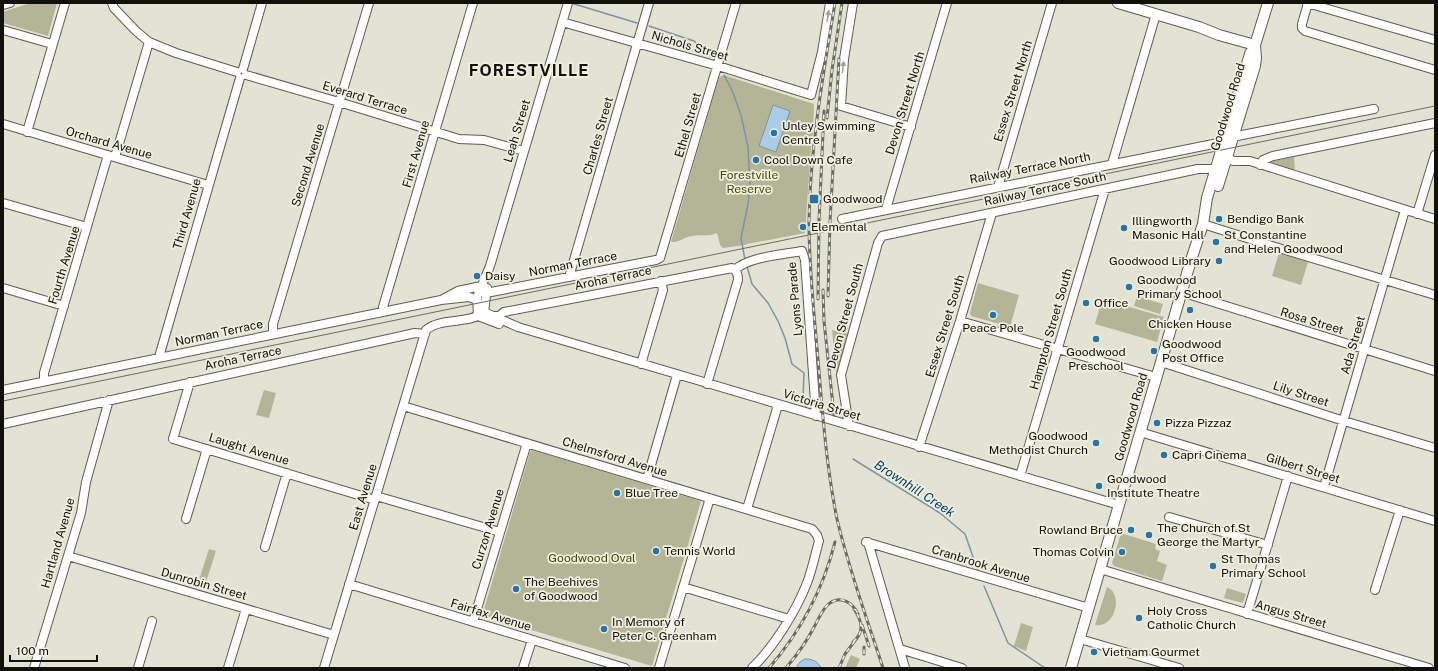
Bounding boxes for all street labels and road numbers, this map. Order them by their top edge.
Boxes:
street label: Nichols Street [650,28,731,64]
street label: Essex Street North [991,39,1035,143]
street label: Devon Street North [883,50,927,156]
street label: Goodwood Road [1208,62,1248,152]
street label: Everard Terrace [321,78,409,118]
street label: Ethel Street [672,91,704,159]
street label: Charles Street [580,95,616,177]
street label: Leah Street [501,98,533,164]
street label: First Avenue [400,118,432,189]
street label: Second Avenue [289,121,327,208]
street label: Orchard Avenue [64,124,154,162]
street label: Railway Terrace North [968,149,1092,187]
street label: Railway Terrace South [983,169,1107,209]
street label: Third Avenue [170,177,204,251]
street label: Fourth Avenue [45,224,83,306]
street label: Norman Terrace [528,249,618,279]
street label: Lyons Parade [785,261,805,337]
street label: Devon Street South [824,262,866,370]
street label: Aroha Terrace [573,263,653,293]
street label: Hampton Street South [1027,267,1075,391]
street label: Essex Street South [923,273,967,379]
street label: Rosa Street [1279,305,1346,337]
street label: Ada Street [1338,314,1368,376]
street label: Norman Terrace [174,317,264,349]
street label: Aroha Terrace [203,343,283,373]
street label: Goodwood Road [1112,371,1150,463]
street label: Lily Street [1271,378,1331,410]
street label: Victoria Street [781,386,863,424]
street label: Laught Avenue [207,430,291,468]
street label: Chelmsford Avenue [561,434,669,480]
street label: Gilbert Street [1264,450,1342,486]
street label: East Avenue [346,462,380,532]
street label: Curzon Avenue [469,487,507,571]
street label: Hartland Avenue [38,496,78,590]
street label: Cranbrook Avenue [930,542,1032,586]
street label: Dunrobin Street [159,565,249,603]
street label: Fairfax Avenue [449,596,533,634]
street label: Angus Street [1254,597,1329,631]

